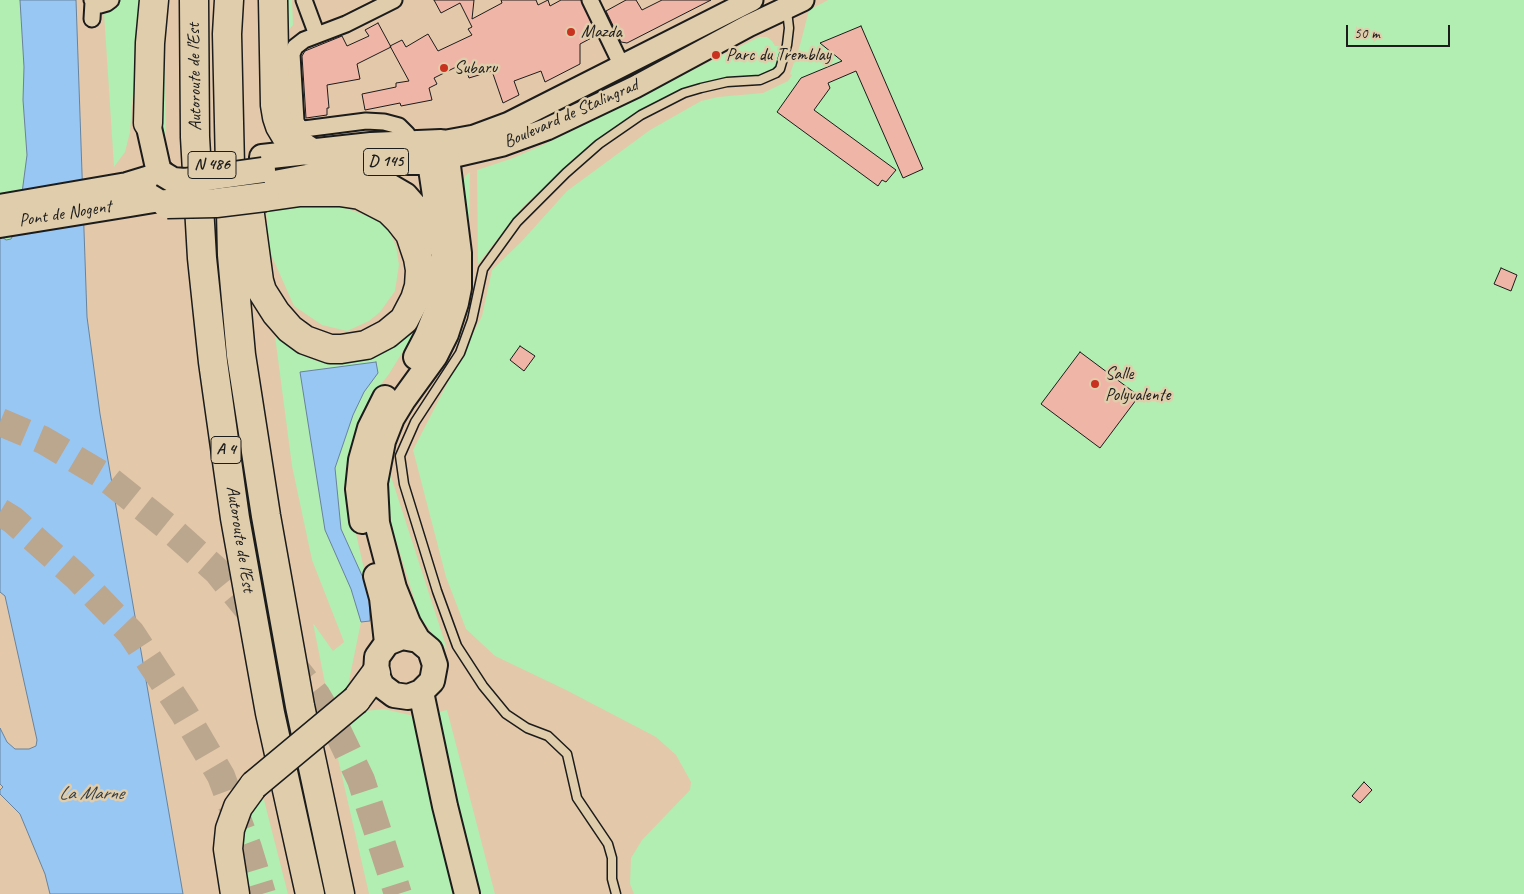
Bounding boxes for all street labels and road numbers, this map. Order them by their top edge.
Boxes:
street label: Autoroute de l’Est [183,23,207,131]
street label: Boulevard de Stalingrad [500,75,642,153]
road number: D 145 [364,148,408,176]
road number: N 486 [188,152,236,178]
street label: Pont de Nogent [17,196,113,232]
road number: A 4 [211,436,241,464]
street label: Autoroute de l’Est [221,484,259,594]

